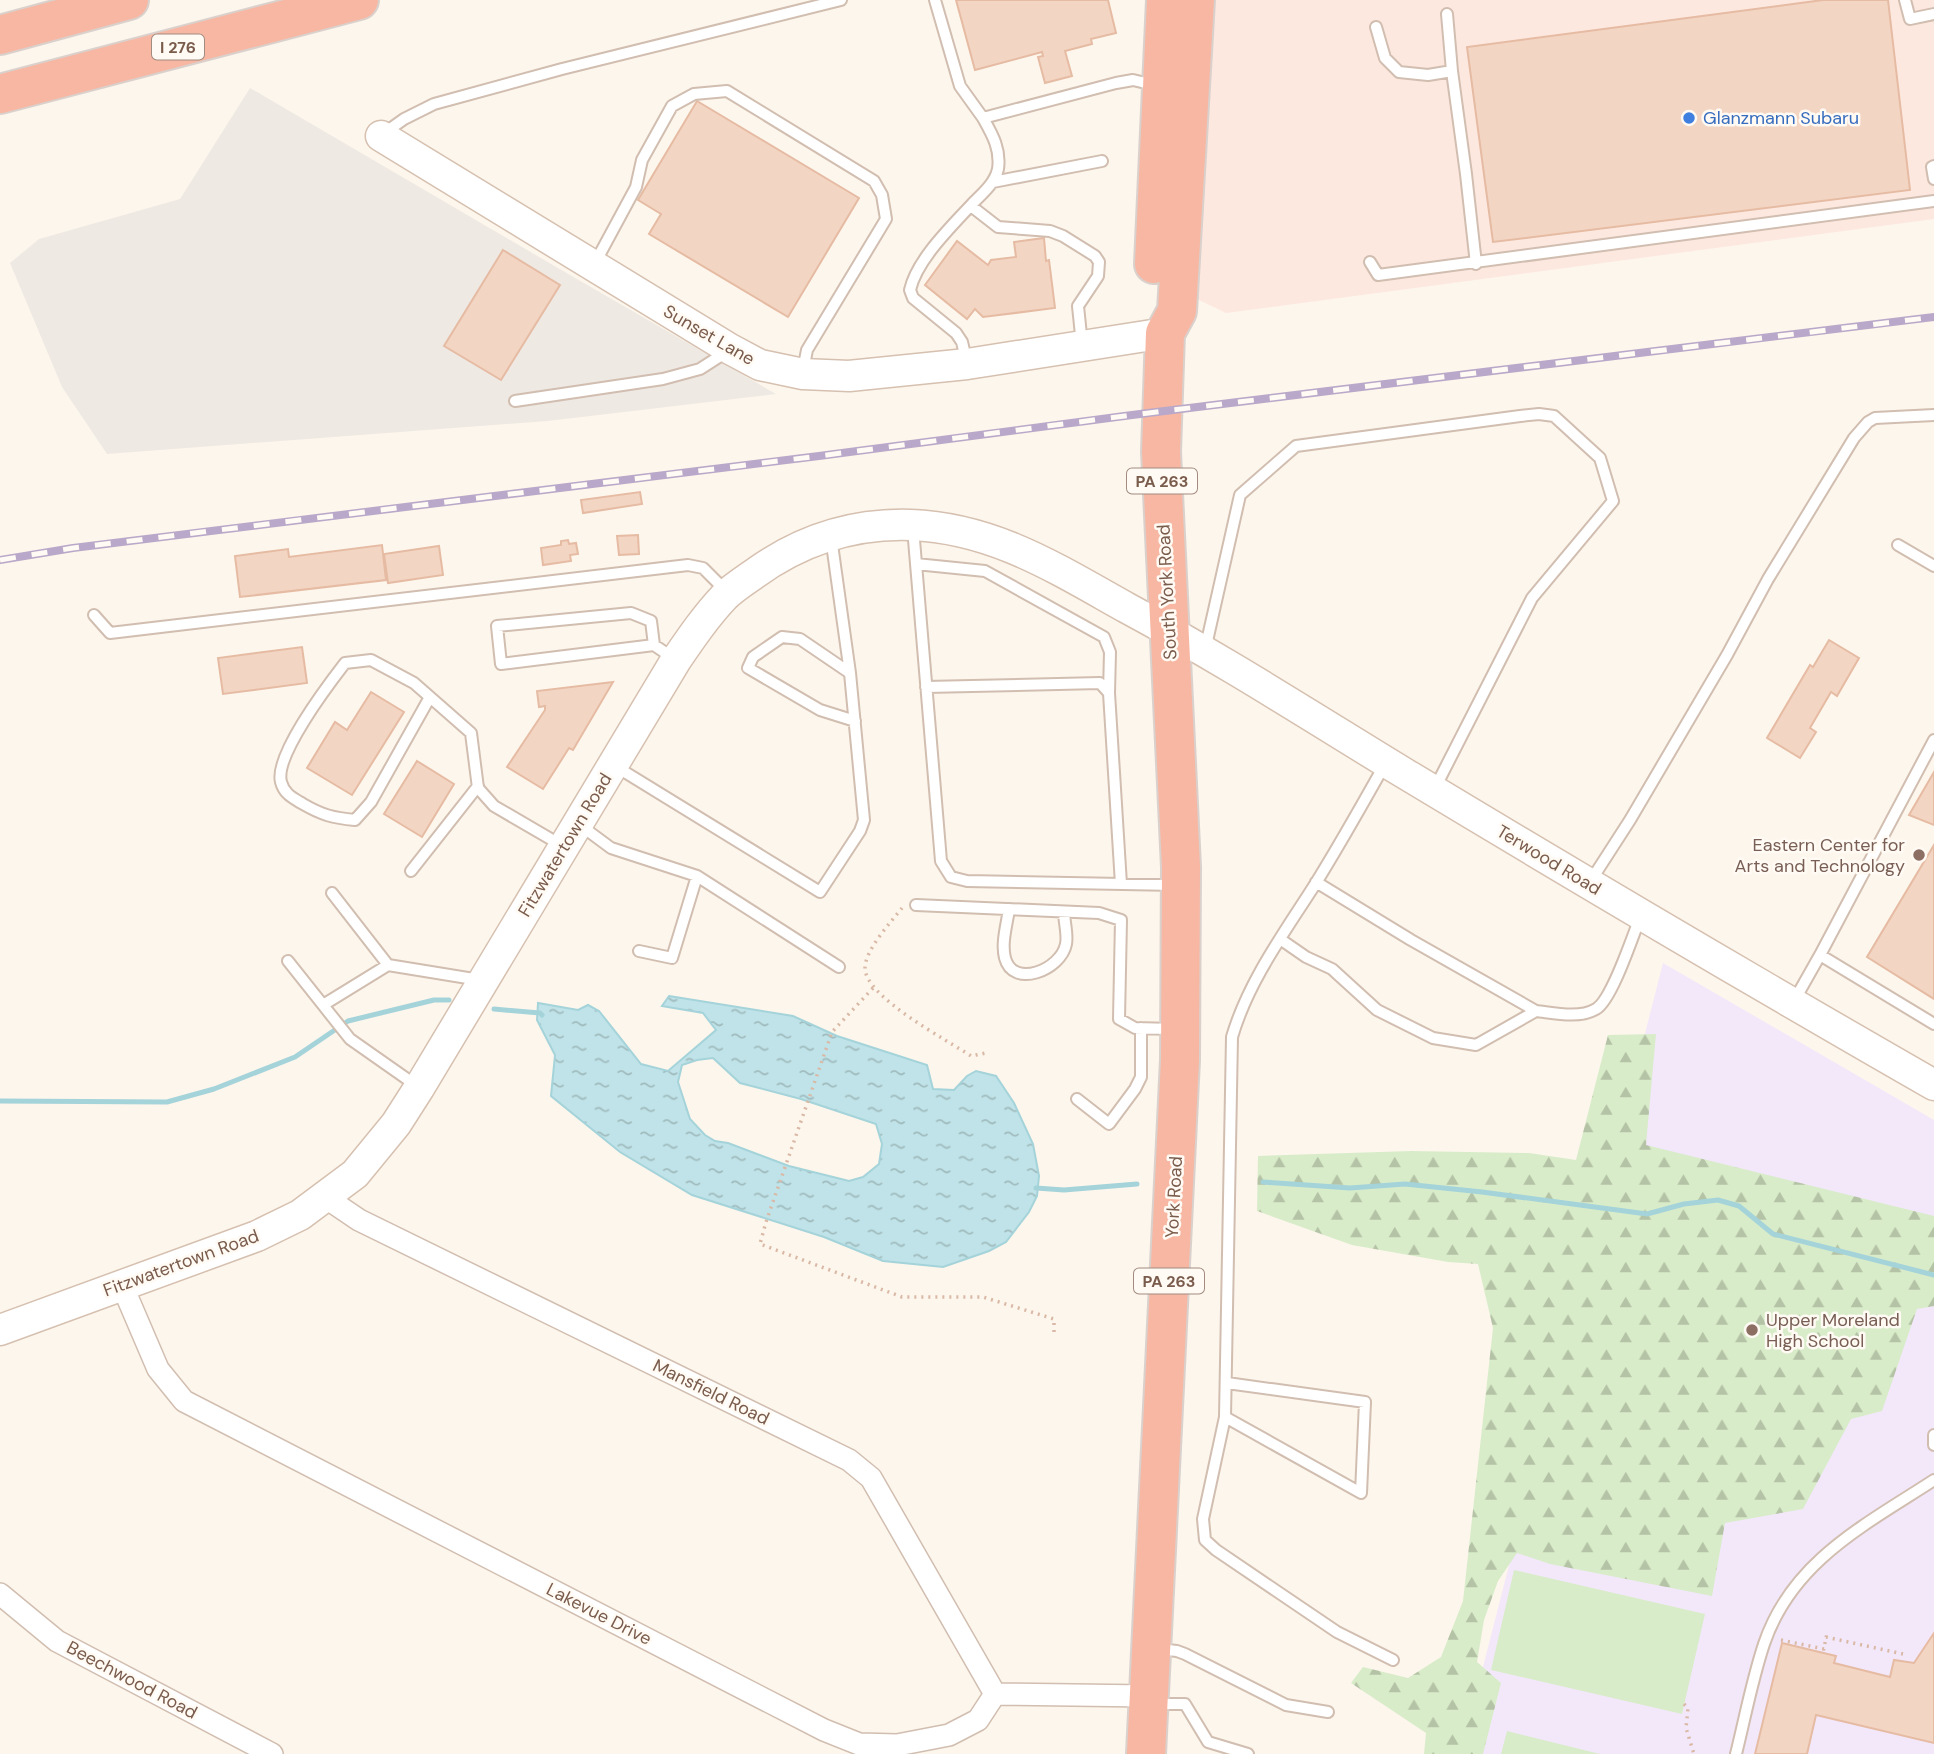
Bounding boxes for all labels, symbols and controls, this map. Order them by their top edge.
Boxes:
road number: I 276 [152,34,204,60]
place label: Glanzmann Subaru [1703,106,1859,130]
marker: Glanzmann Subaru [1681,110,1697,126]
street label: Sunset Lane [659,299,759,371]
road number: PA 263 [1127,468,1197,494]
street label: South York Road [1151,524,1183,660]
street label: Fitzwatertown Road [513,769,617,921]
street label: Terwood Road [1492,819,1606,901]
place label: Eastern Center for Arts and Technology [1735,833,1905,878]
marker: Eastern Center for Arts and Technology [1911,847,1927,863]
street label: York Road [1160,1155,1188,1239]
street label: Fitzwatertown Road [100,1224,262,1302]
road number: PA 263 [1134,1268,1204,1294]
place label: Upper Moreland High School [1766,1308,1900,1353]
marker: Upper Moreland High School [1744,1322,1760,1338]
street label: Mansfield Road [649,1353,773,1431]
street label: Lakevue Drive [542,1577,656,1651]
street label: Beechwood Road [62,1635,202,1725]

